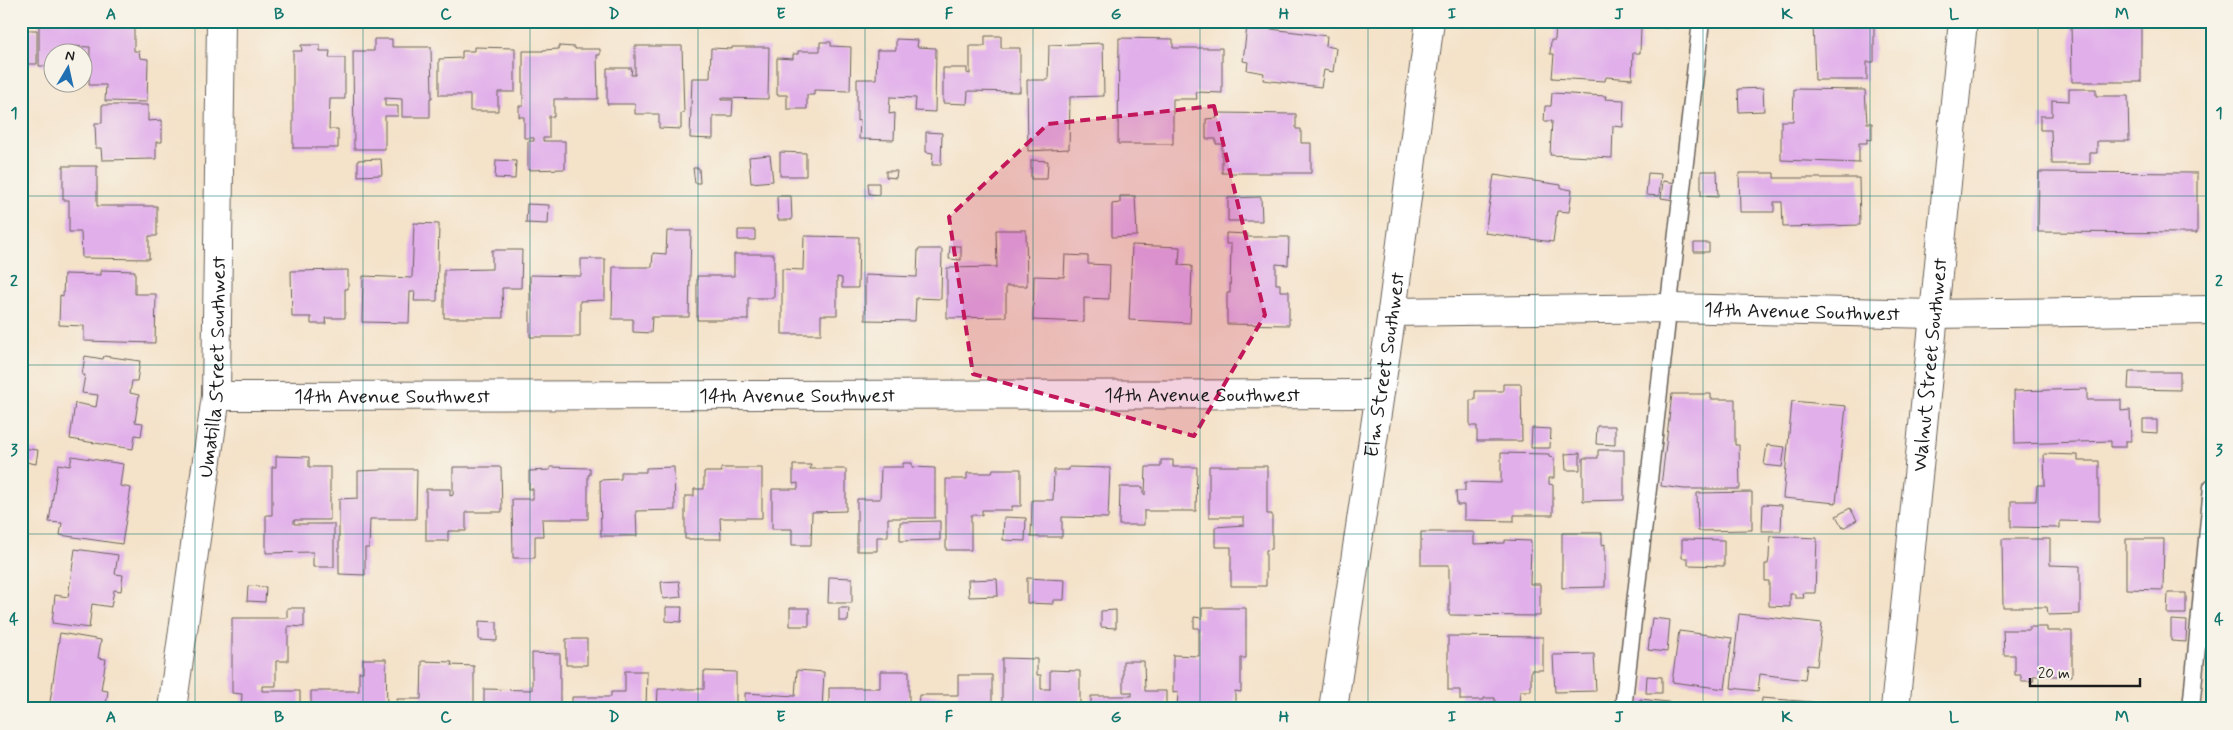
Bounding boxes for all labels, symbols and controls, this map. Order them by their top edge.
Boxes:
text: A [106,4,116,25]
text: B [274,4,284,25]
text: C [440,4,452,25]
text: D [608,4,620,25]
text: E [776,4,786,25]
text: F [945,4,954,25]
text: G [1111,4,1122,25]
text: H [1279,4,1290,25]
text: I [1448,4,1457,25]
text: J [1614,4,1624,25]
text: K [1781,4,1793,25]
text: L [1949,4,1960,25]
text: M [2115,4,2129,25]
north arrow [42,42,92,92]
text: N [64,47,76,66]
text: 1 [10,103,18,124]
text: 1 [2215,103,2223,124]
street label: Umatilla Street Southwest [193,256,233,480]
street label: Walnut Street Southwest [1907,257,1955,473]
street label: Elm Street Southwest [1359,270,1412,460]
text: 2 [10,271,18,292]
text: 2 [2215,271,2223,292]
street label: 14th Avenue Southwest [1704,297,1900,328]
street label: 14th Avenue Southwest [1104,382,1300,409]
street label: 14th Avenue Southwest [699,383,895,410]
street label: 14th Avenue Southwest [294,384,490,411]
text: 3 [10,440,18,461]
text: 3 [2215,440,2223,461]
text: 4 [9,609,19,630]
text: 4 [2214,609,2224,630]
scale bar [2030,655,2140,687]
text: 20 m [2038,664,2070,684]
text: A [106,707,116,728]
text: B [274,707,284,728]
text: C [440,707,452,728]
text: D [608,707,620,728]
text: E [776,707,786,728]
text: F [945,707,954,728]
text: G [1111,707,1122,728]
text: H [1279,707,1290,728]
text: I [1448,707,1457,728]
text: J [1614,707,1624,728]
text: K [1781,707,1793,728]
text: L [1949,707,1960,728]
text: M [2115,707,2129,728]

